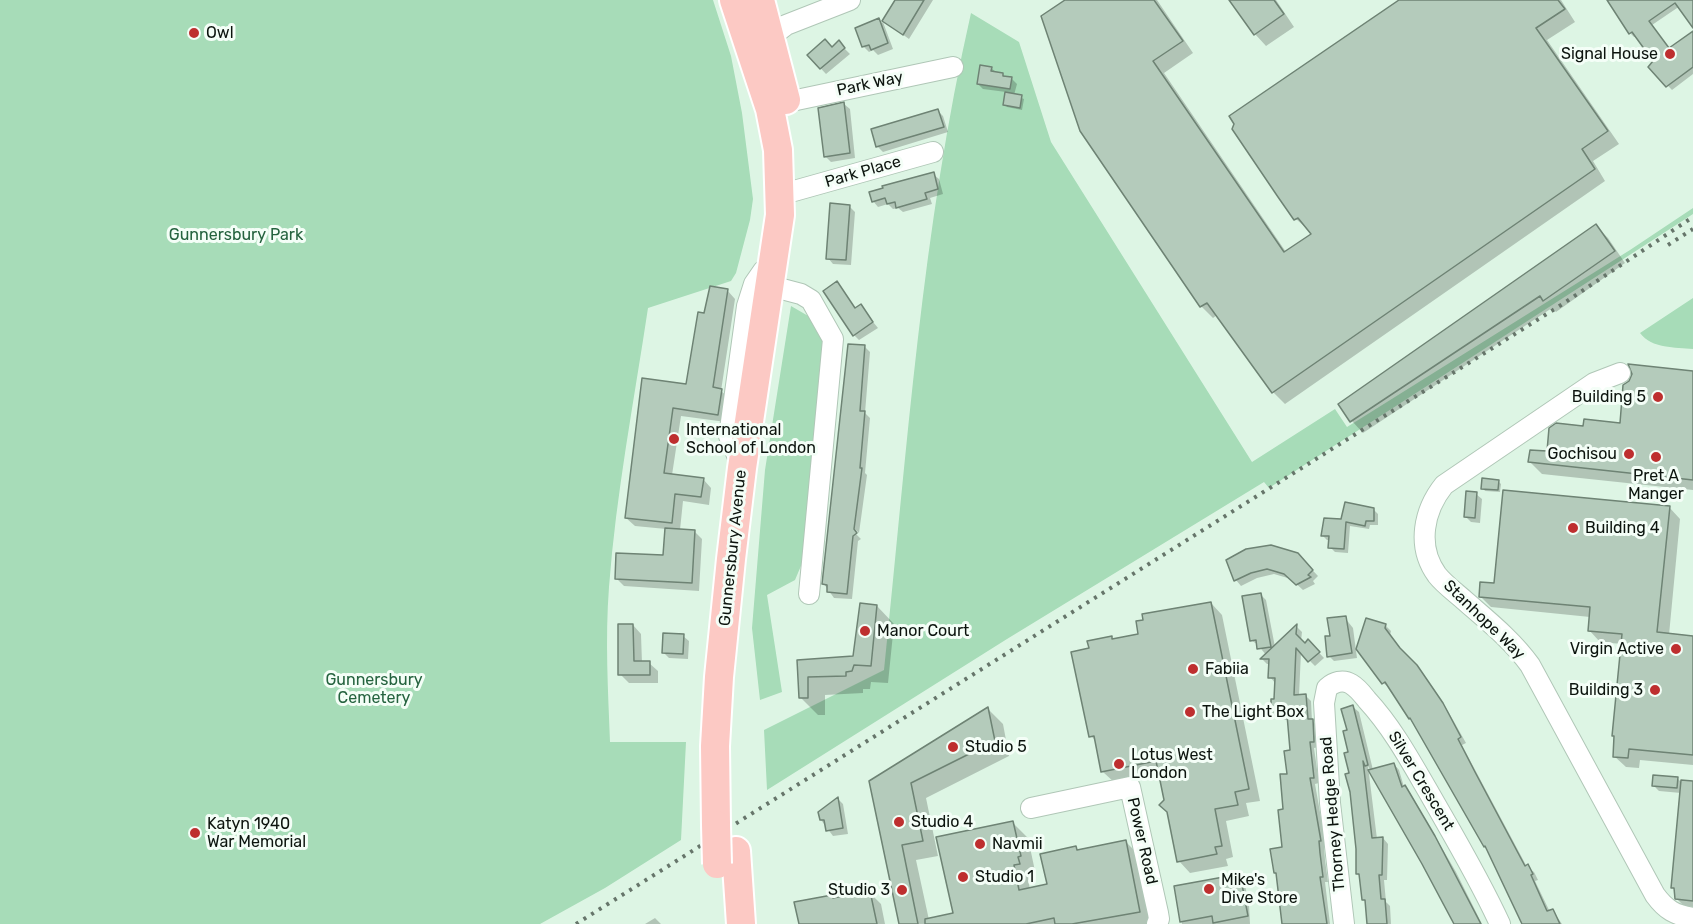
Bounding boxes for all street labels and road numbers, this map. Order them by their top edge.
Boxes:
street label: Park Way [835,68,905,100]
street label: Park Place [823,152,903,192]
street label: Gunnersbury Avenue [715,469,751,627]
street label: Stanhope Way [1439,576,1529,664]
street label: Silver Crescent [1384,728,1458,834]
street label: Thorney Hedge Road [1317,736,1349,892]
street label: Power Road [1123,796,1161,886]

